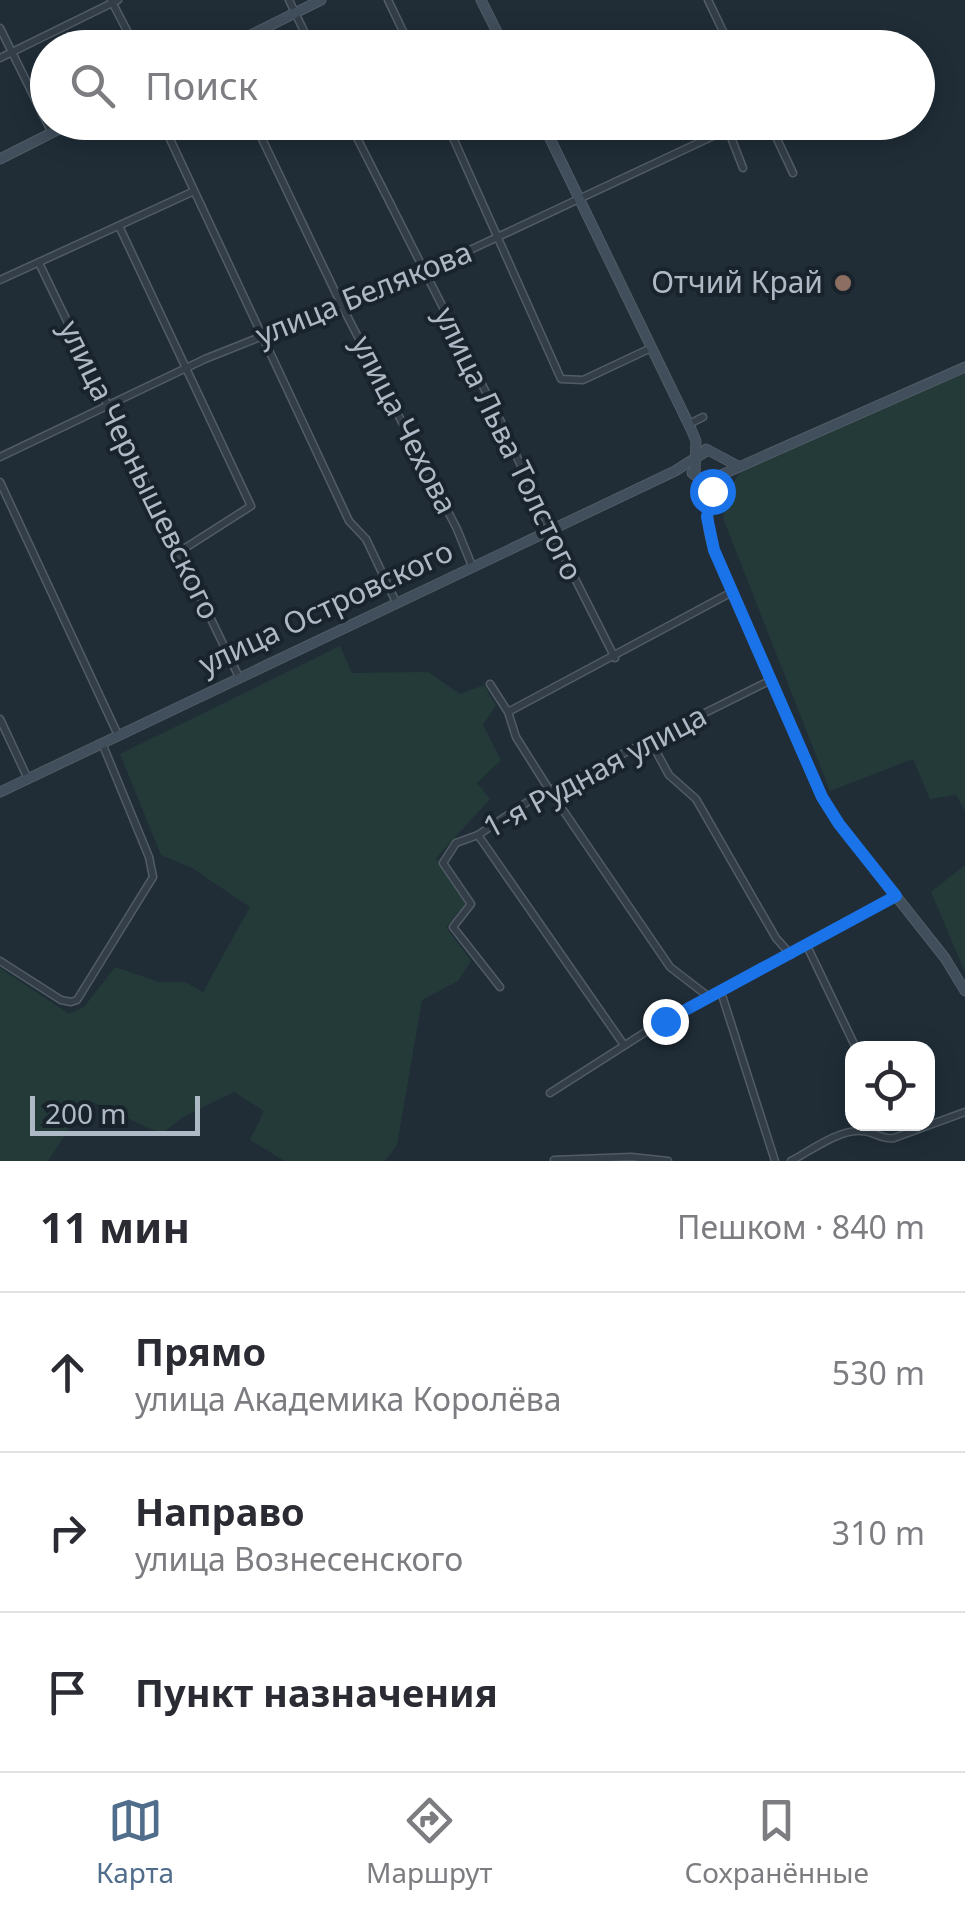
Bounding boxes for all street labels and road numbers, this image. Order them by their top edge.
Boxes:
street label: улица Белякова [249,231,478,355]
street label: улица Льва Толстого [425,300,593,587]
street label: улица Чернышевского [50,313,231,626]
street label: улица Чехова [343,328,468,521]
street label: улица Островского [192,530,459,684]
street label: 1-я Рудная улица [475,695,713,847]

